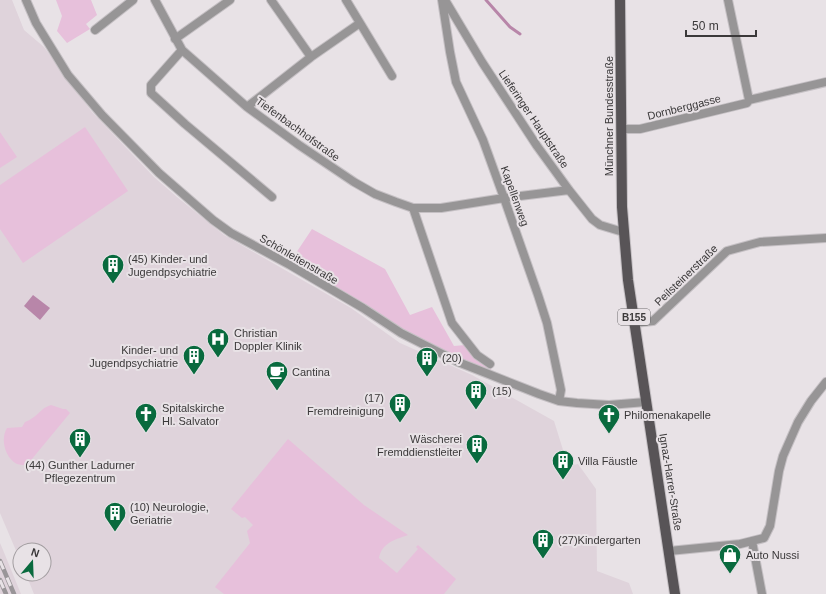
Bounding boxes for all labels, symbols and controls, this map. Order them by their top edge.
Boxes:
scale bar [686,12,756,38]
text: 50 m [692,19,719,33]
street label: Münchner Bundesstraße [603,56,615,176]
street label: Lieferinger Hauptstraße [497,68,571,170]
street label: Dornberggasse [646,92,722,122]
street label: Tiefenbachhofstraße [254,95,342,163]
street label: Kapellenweg [499,164,531,228]
street label: Schönleitenstraße [258,232,340,286]
street label: Peilsteinerstraße [652,242,720,308]
building icon: (45) Kinder- und Jugendpsychiatrie [100,252,126,285]
place label: (45) Kinder- und Jugendpsychiatrie [128,253,217,278]
road number: B155 [618,309,650,325]
hospital icon: Christian Doppler Klinik [205,326,231,359]
place label: Christian Doppler Klinik [234,327,302,352]
building icon: Kinder- und Jugendpsychiatrie [181,343,207,376]
place label: Kinder- und Jugendpsychiatrie [89,344,178,369]
building icon: (20) [414,345,440,378]
place label: (20) [442,352,462,364]
cafe icon: Cantina [264,359,290,392]
place label: Cantina [292,366,331,378]
building icon: (15) [463,378,489,411]
place label: (15) [492,385,512,397]
building icon: (17) Fremdreinigung [387,391,413,424]
place label: (17) Fremdreinigung [307,392,384,417]
church icon: Spitalskirche Hl. Salvator [133,401,159,434]
place label: Spitalskirche Hl. Salvator [162,402,224,427]
church icon: Philomenakapelle [596,402,622,435]
place label: Philomenakapelle [624,409,711,421]
building icon: (44) Gunther Ladurner Pflegezentrum [67,426,93,459]
building icon: Wäscherei Fremddienstleiter [464,432,490,465]
street label: Ignaz-Harrer-Straße [657,432,685,532]
place label: Wäscherei Fremddienstleiter [377,433,462,458]
building icon: Villa Fäustle [550,448,576,481]
place label: Villa Fäustle [578,455,638,467]
place label: (44) Gunther Ladurner Pflegezentrum [25,459,135,484]
building icon: (10) Neurologie, Geriatrie [102,500,128,533]
place label: (10) Neurologie, Geriatrie [130,501,209,526]
building icon: (27)Kindergarten [530,527,556,560]
place label: (27)Kindergarten [558,534,641,546]
north arrow [12,542,52,582]
shop icon: Auto Nussi [717,542,743,575]
text: N [30,546,41,560]
place label: Auto Nussi [746,549,799,561]

